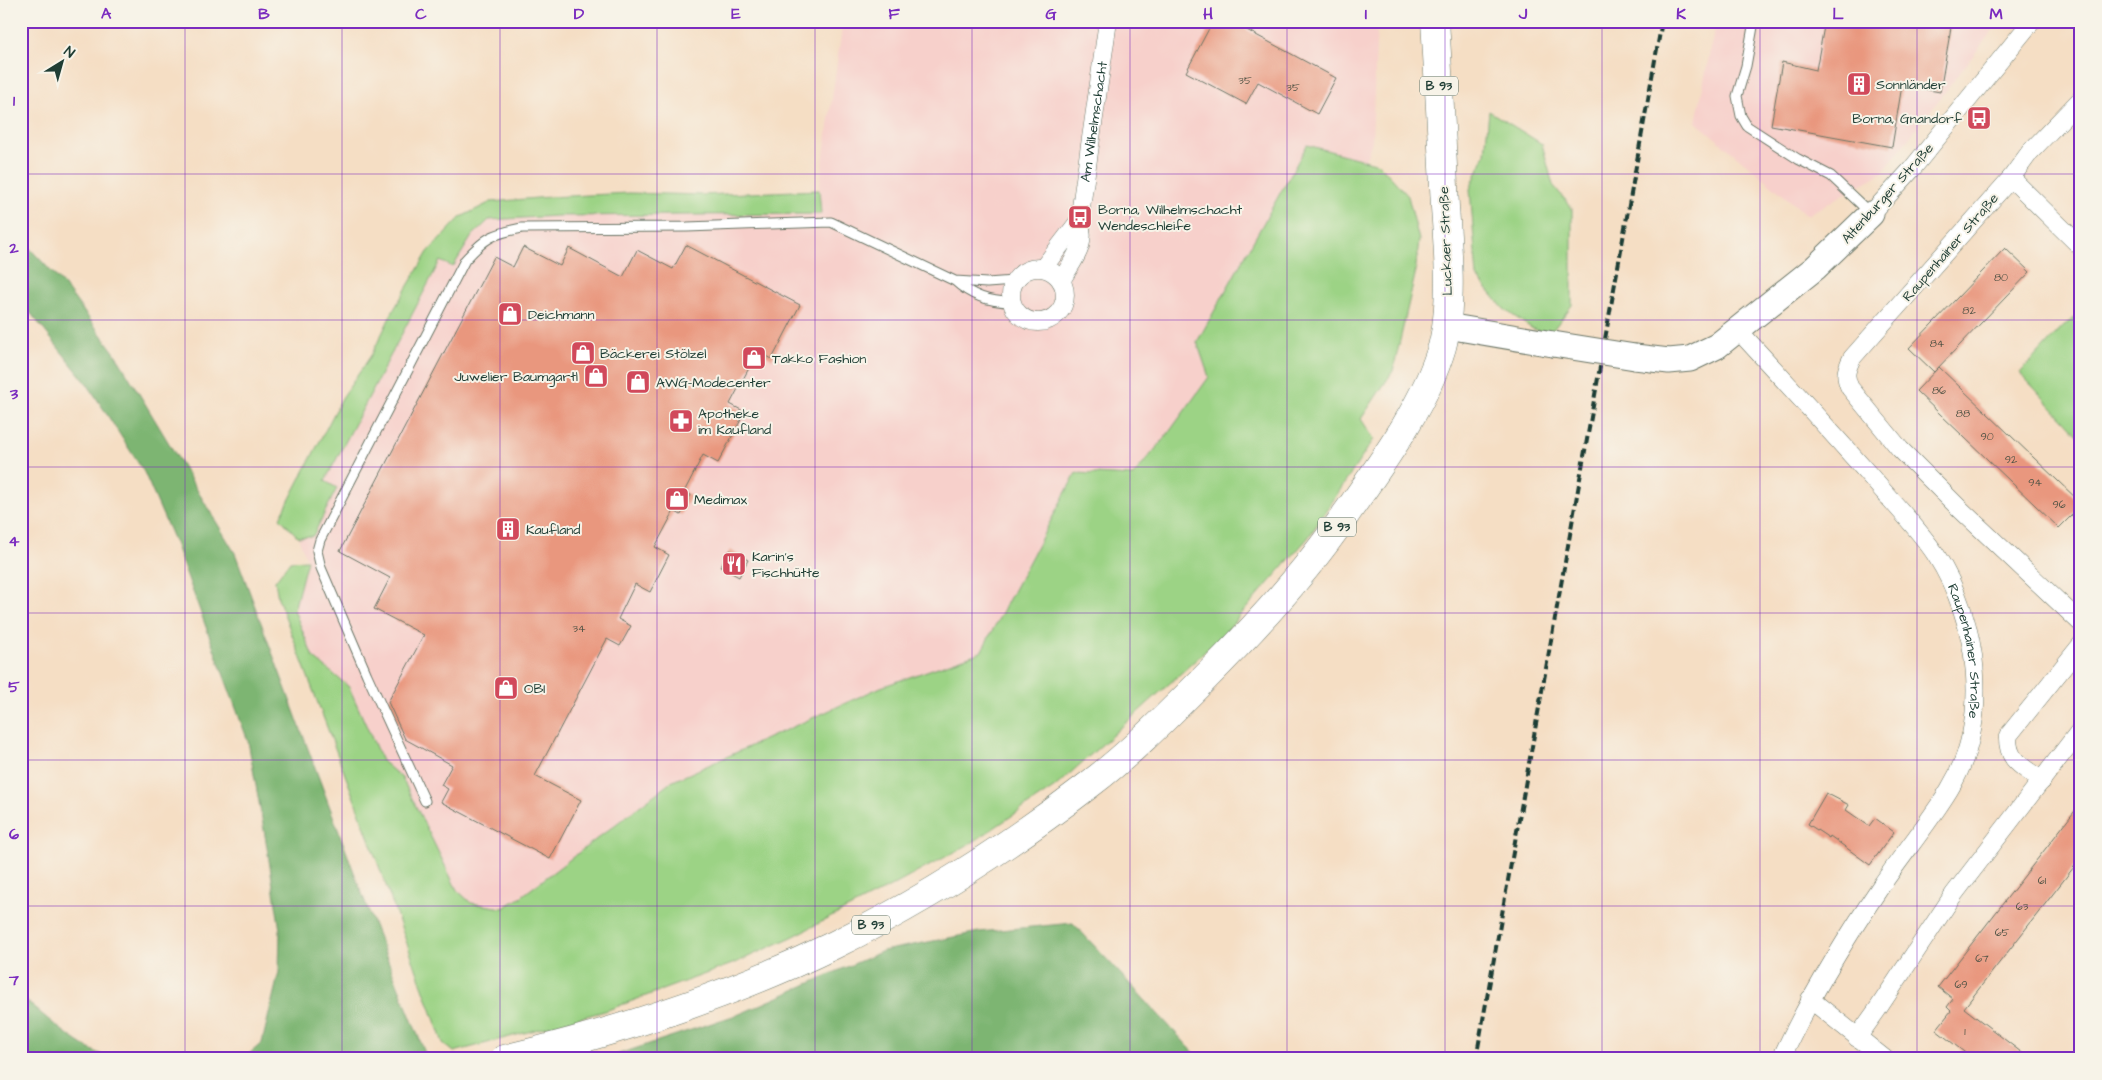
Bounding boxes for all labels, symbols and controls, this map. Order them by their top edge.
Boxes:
text: A [101,3,112,25]
text: B [258,3,270,25]
text: C [415,3,427,25]
text: D [574,3,585,25]
text: E [731,3,741,25]
text: F [888,3,900,25]
text: G [1045,3,1057,25]
text: H [1203,3,1213,25]
text: I [1365,3,1367,25]
text: J [1518,3,1528,25]
text: K [1676,3,1686,25]
text: L [1832,3,1844,25]
text: M [1989,3,2003,25]
north arrow [38,38,88,88]
text: N [60,42,79,63]
street label: Am Wilhelmschacht [1076,59,1113,183]
building icon: Sonnländer [1846,71,1872,97]
house number: 35 [1238,73,1252,88]
place label: Sonnländer [1876,75,1946,95]
road number: B 93 [1420,76,1458,95]
house number: 35 [1286,80,1300,95]
text: 1 [13,90,16,112]
bus stop icon: Borna, Gnandorf [1966,105,1992,131]
place label: Borna, Gnandorf [1852,109,1963,129]
street label: Altenburger Straße [1837,139,1939,248]
street label: Luckaer Straße [1434,186,1458,296]
street label: Raupenhainer Straße [1898,189,2004,306]
place label: Borna, Wilhelmschacht Wendeschleife [1098,200,1243,236]
bus stop icon: Borna, Wilhelmschacht Wendeschleife [1067,204,1093,230]
text: 2 [8,237,19,259]
house number: 80 [1994,270,2008,285]
shop icon: Deichmann [497,301,523,327]
house number: 82 [1962,303,1976,318]
place label: Deichmann [528,305,595,325]
house number: 84 [1930,336,1945,351]
shop icon: Bäckerei Stölzel [570,340,596,366]
place label: Bäckerei Stölzel [600,344,707,364]
shop icon: Takko Fashion [741,345,767,371]
place label: Takko Fashion [772,349,866,369]
shop icon: Juwelier Baumgartl [583,363,609,389]
place label: Juwelier Baumgartl [454,367,578,387]
shop icon: AWG-Modecenter [625,369,651,395]
place label: AWG-Modecenter [656,373,771,393]
text: 3 [9,383,19,405]
house number: 86 [1932,383,1946,398]
place label: Apotheke im Kaufland [698,404,771,440]
house number: 88 [1956,406,1970,421]
pharmacy icon: Apotheke im Kaufland [668,408,694,434]
house number: 90 [1980,429,1994,444]
house number: 92 [2005,452,2018,467]
house number: 94 [2028,475,2042,490]
shop icon: Medimax [664,486,690,512]
place label: Medimax [694,490,747,510]
house number: 96 [2052,497,2066,512]
building icon: Kaufland [495,516,521,542]
road number: B 93 [1318,518,1356,536]
place label: Kaufland [526,520,581,540]
text: 4 [9,530,20,552]
place label: Karin's Fischhütte [752,547,820,583]
restaurant icon: Karin's Fischhütte [721,551,747,577]
street label: Raupenhainer Straße [1942,581,1984,720]
house number: 34 [572,621,586,636]
shop icon: OBI [493,675,519,701]
text: 5 [8,676,20,698]
place label: OBI [524,679,545,699]
text: 6 [9,823,19,845]
house number: 61 [2038,873,2047,888]
house number: 63 [2016,899,2029,914]
road number: B 93 [852,916,890,934]
house number: 65 [1995,925,2010,940]
house number: 67 [1975,951,1989,966]
text: 7 [8,969,19,991]
house number: 69 [1954,977,1968,992]
house number: 1 [1964,1024,1966,1039]

